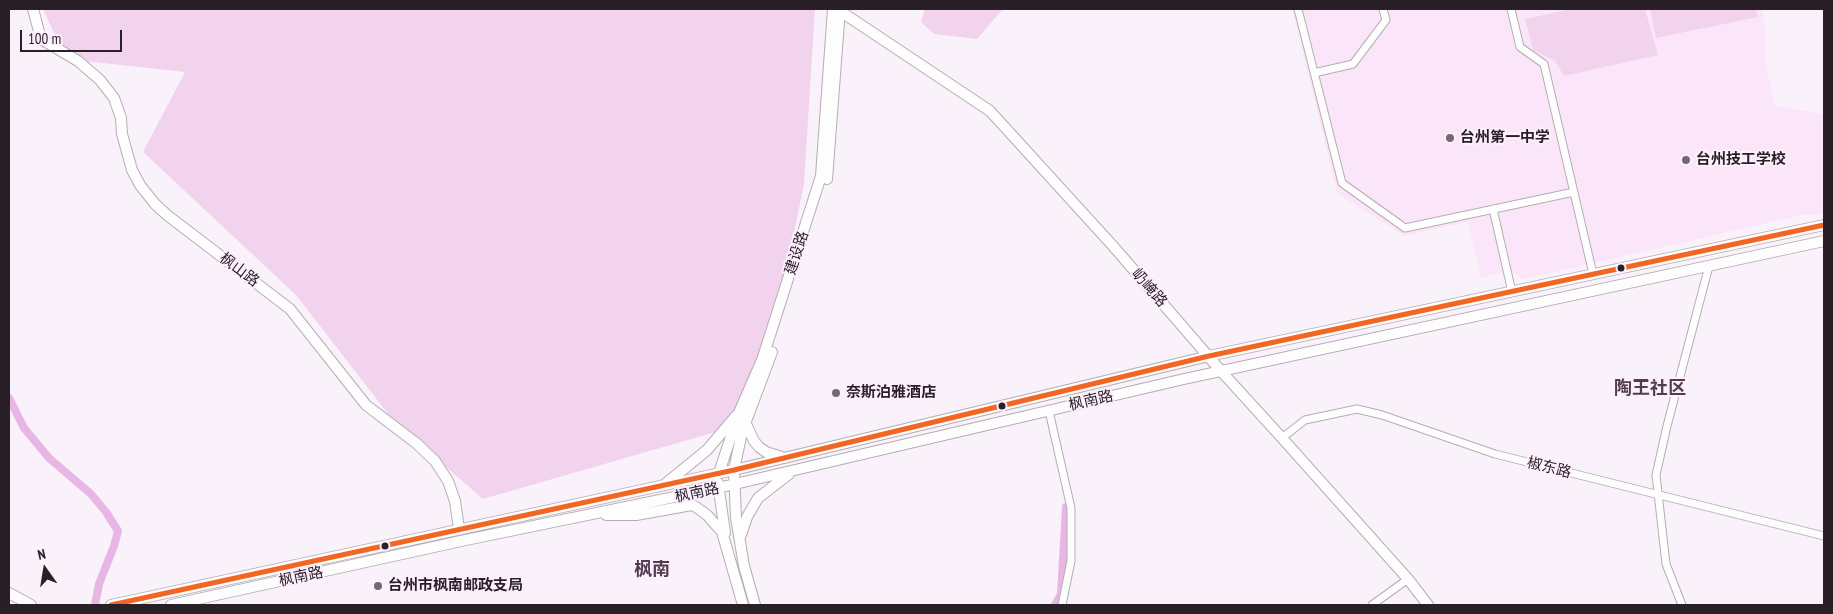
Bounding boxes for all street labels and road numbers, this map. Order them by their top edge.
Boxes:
street label: 建设路 [781,229,813,277]
street label: 枫山路 [216,249,262,291]
street label: 屷崦路 [1127,265,1171,311]
street label: 枫南路 [1067,387,1115,415]
street label: 椒东路 [1525,454,1573,482]
street label: 枫南路 [673,480,721,506]
street label: 枫南路 [277,564,325,590]

